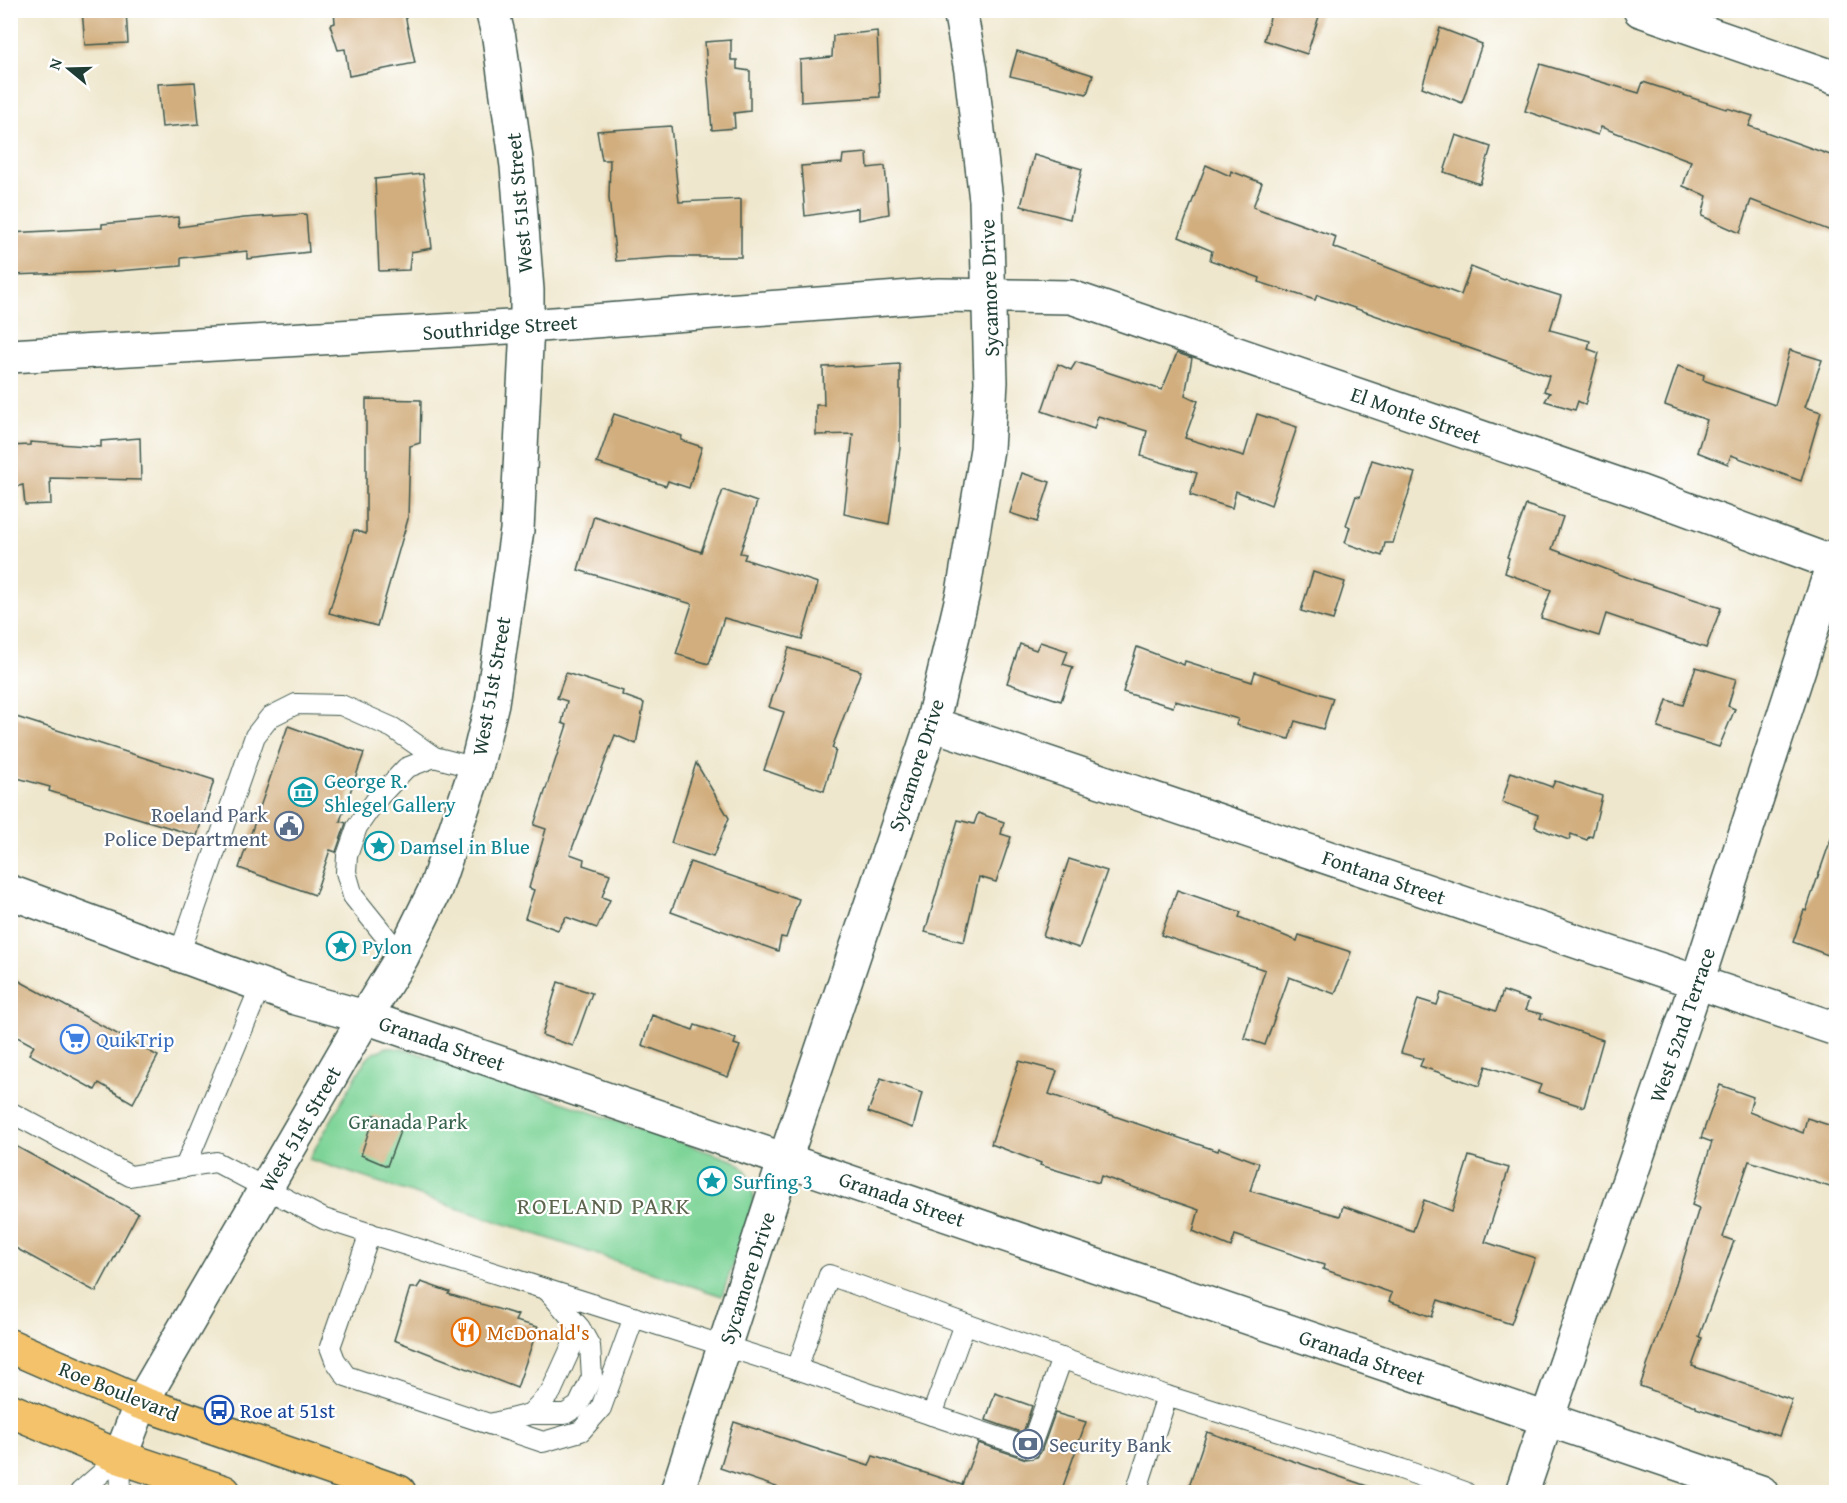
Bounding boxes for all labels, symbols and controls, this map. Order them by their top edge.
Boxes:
north arrow [39,39,99,99]
text: N [42,55,68,73]
street label: West 51st Street [497,131,541,275]
street label: Sycamore Drive [971,218,1007,357]
street label: Southridge Street [421,306,579,348]
street label: El Monte Street [1347,378,1486,452]
street label: West 51st Street [463,613,519,758]
street label: Sycamore Drive [880,695,952,835]
place label: George R. Shlegel Gallery [324,765,456,820]
museum icon: George R. Shlegel Gallery [287,776,319,808]
place label: Roeland Park Police Department [104,799,269,854]
public building icon: Roeland Park Police Department [273,810,305,842]
place icon: Damsel in Blue [363,830,395,862]
place label: Damsel in Blue [400,831,530,862]
street label: Fontana Street [1318,841,1450,913]
place icon: Pylon [325,930,357,962]
place label: Pylon [362,931,412,962]
street label: West 52nd Terrace [1641,943,1723,1107]
street label: Granada Street [375,1007,510,1079]
supermarket icon: QuikTrip [59,1023,91,1055]
place label: QuikTrip [96,1024,174,1055]
street label: West 51st Street [251,1060,349,1198]
park label: Granada Park [349,1106,468,1137]
street label: Granada Street [835,1163,970,1235]
place icon: Surfing 3 [696,1165,728,1197]
place label: Surfing 3 [733,1166,813,1197]
district label: ROELAND PARK [517,1188,691,1223]
street label: Sycamore Drive [711,1208,783,1348]
restaurant icon: McDonald's [450,1316,482,1348]
place label: McDonald's [487,1317,590,1348]
street label: Granada Street [1295,1321,1430,1393]
street label: Roe Boulevard [54,1353,184,1429]
bus stop icon: Roe at 51st [203,1394,235,1426]
place label: Roe at 51st [240,1395,336,1426]
bank icon: Security Bank [1012,1428,1044,1460]
place label: Security Bank [1049,1429,1171,1460]

